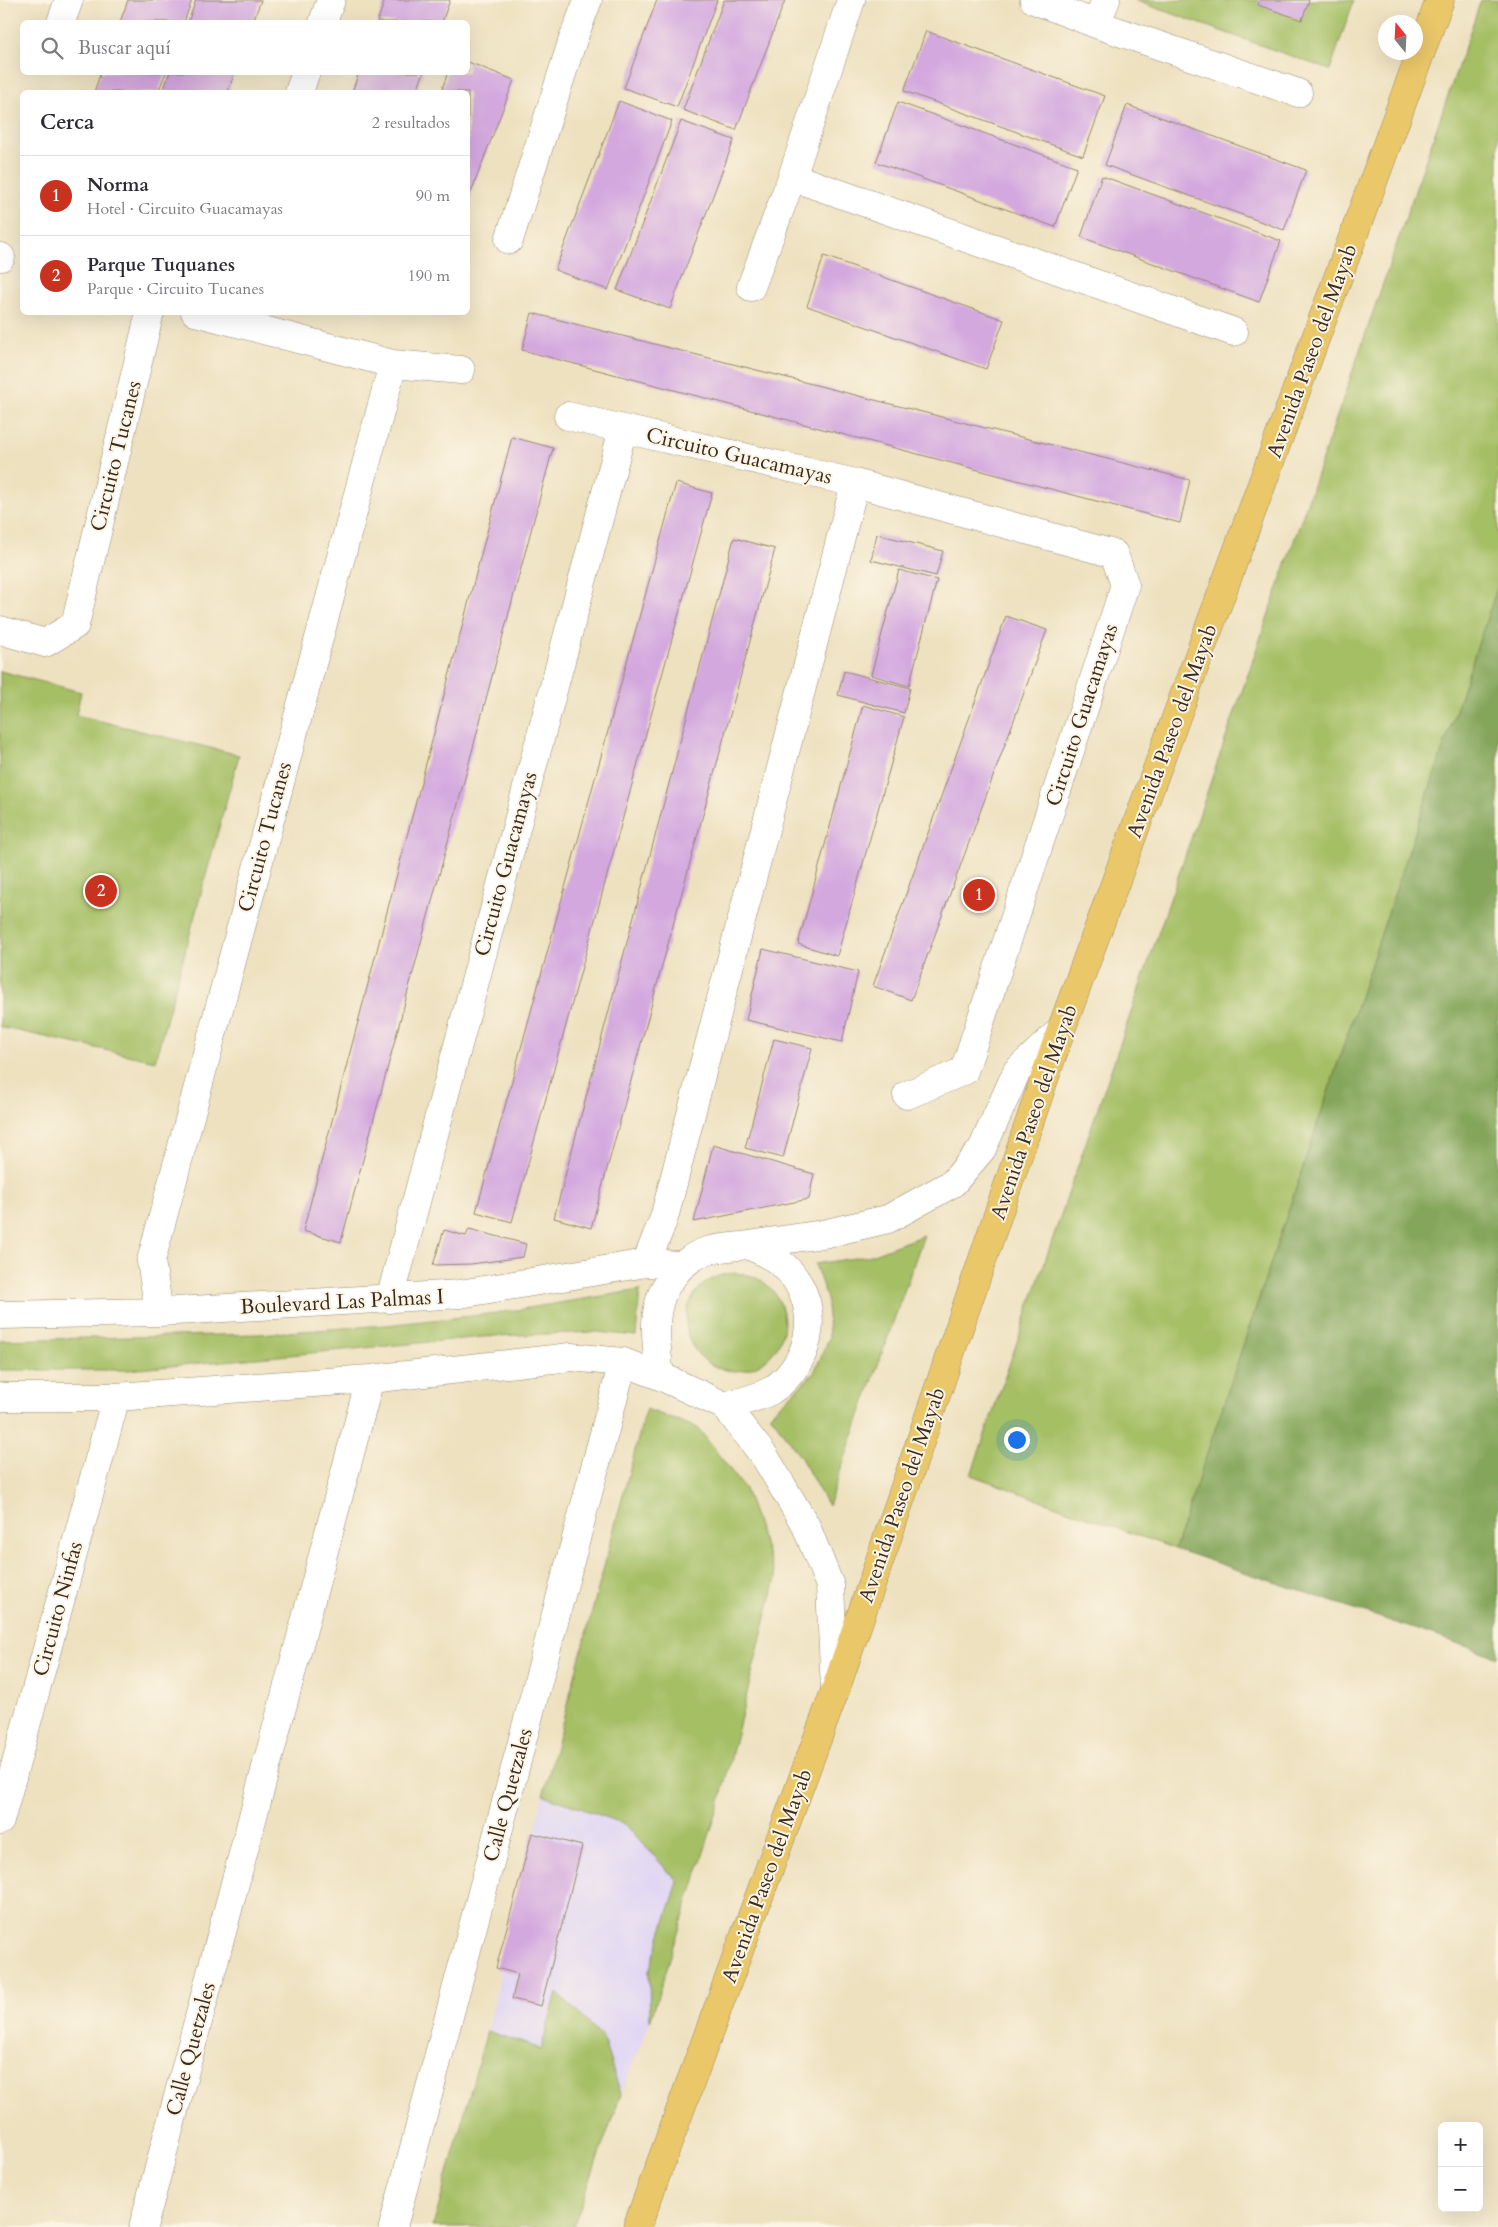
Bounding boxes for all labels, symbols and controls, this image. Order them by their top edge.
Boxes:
north arrow [1378,15,1423,60]
search box [20,20,470,75]
icon: search [38,34,66,62]
text: Buscar aquí [78,35,171,61]
text: Cerca [40,108,94,137]
text: 2 resultados [372,112,450,134]
text: Norma [87,172,149,198]
text: 1 [52,185,60,207]
text: 90 m [416,185,450,207]
text: Hotel · Circuito Guacamayas [87,198,283,220]
street label: Avenida Paseo del Mayab [1260,240,1364,462]
text: Parque Tuquanes [87,252,235,278]
text: 2 [52,265,60,287]
text: 190 m [408,265,450,287]
text: Parque · Circuito Tucanes [87,278,264,300]
street label: Circuito Tucanes [83,378,149,534]
street label: Circuito Guacamayas [643,420,835,492]
street label: Circuito Guacamayas [1039,620,1125,810]
street label: Avenida Paseo del Mayab [1120,620,1224,842]
street label: Circuito Tucanes [231,759,299,915]
street label: Circuito Guacamayas [467,768,545,960]
pin: 2 [85,872,117,910]
pin: 1 [963,876,995,914]
street label: Avenida Paseo del Mayab [984,1000,1084,1224]
street label: Boulevard Las Palmas I [239,1282,445,1322]
street label: Avenida Paseo del Mayab [852,1383,952,1607]
your location [1004,1427,1030,1453]
street label: Circuito Ninfas [26,1538,90,1680]
street label: Calle Quetzales [476,1725,540,1865]
street label: Avenida Paseo del Mayab [715,1765,819,1987]
street label: Calle Quetzales [159,1979,223,2119]
map controls [1438,2122,1483,2212]
button: + [1438,2122,1483,2167]
button: − [1438,2167,1483,2212]

